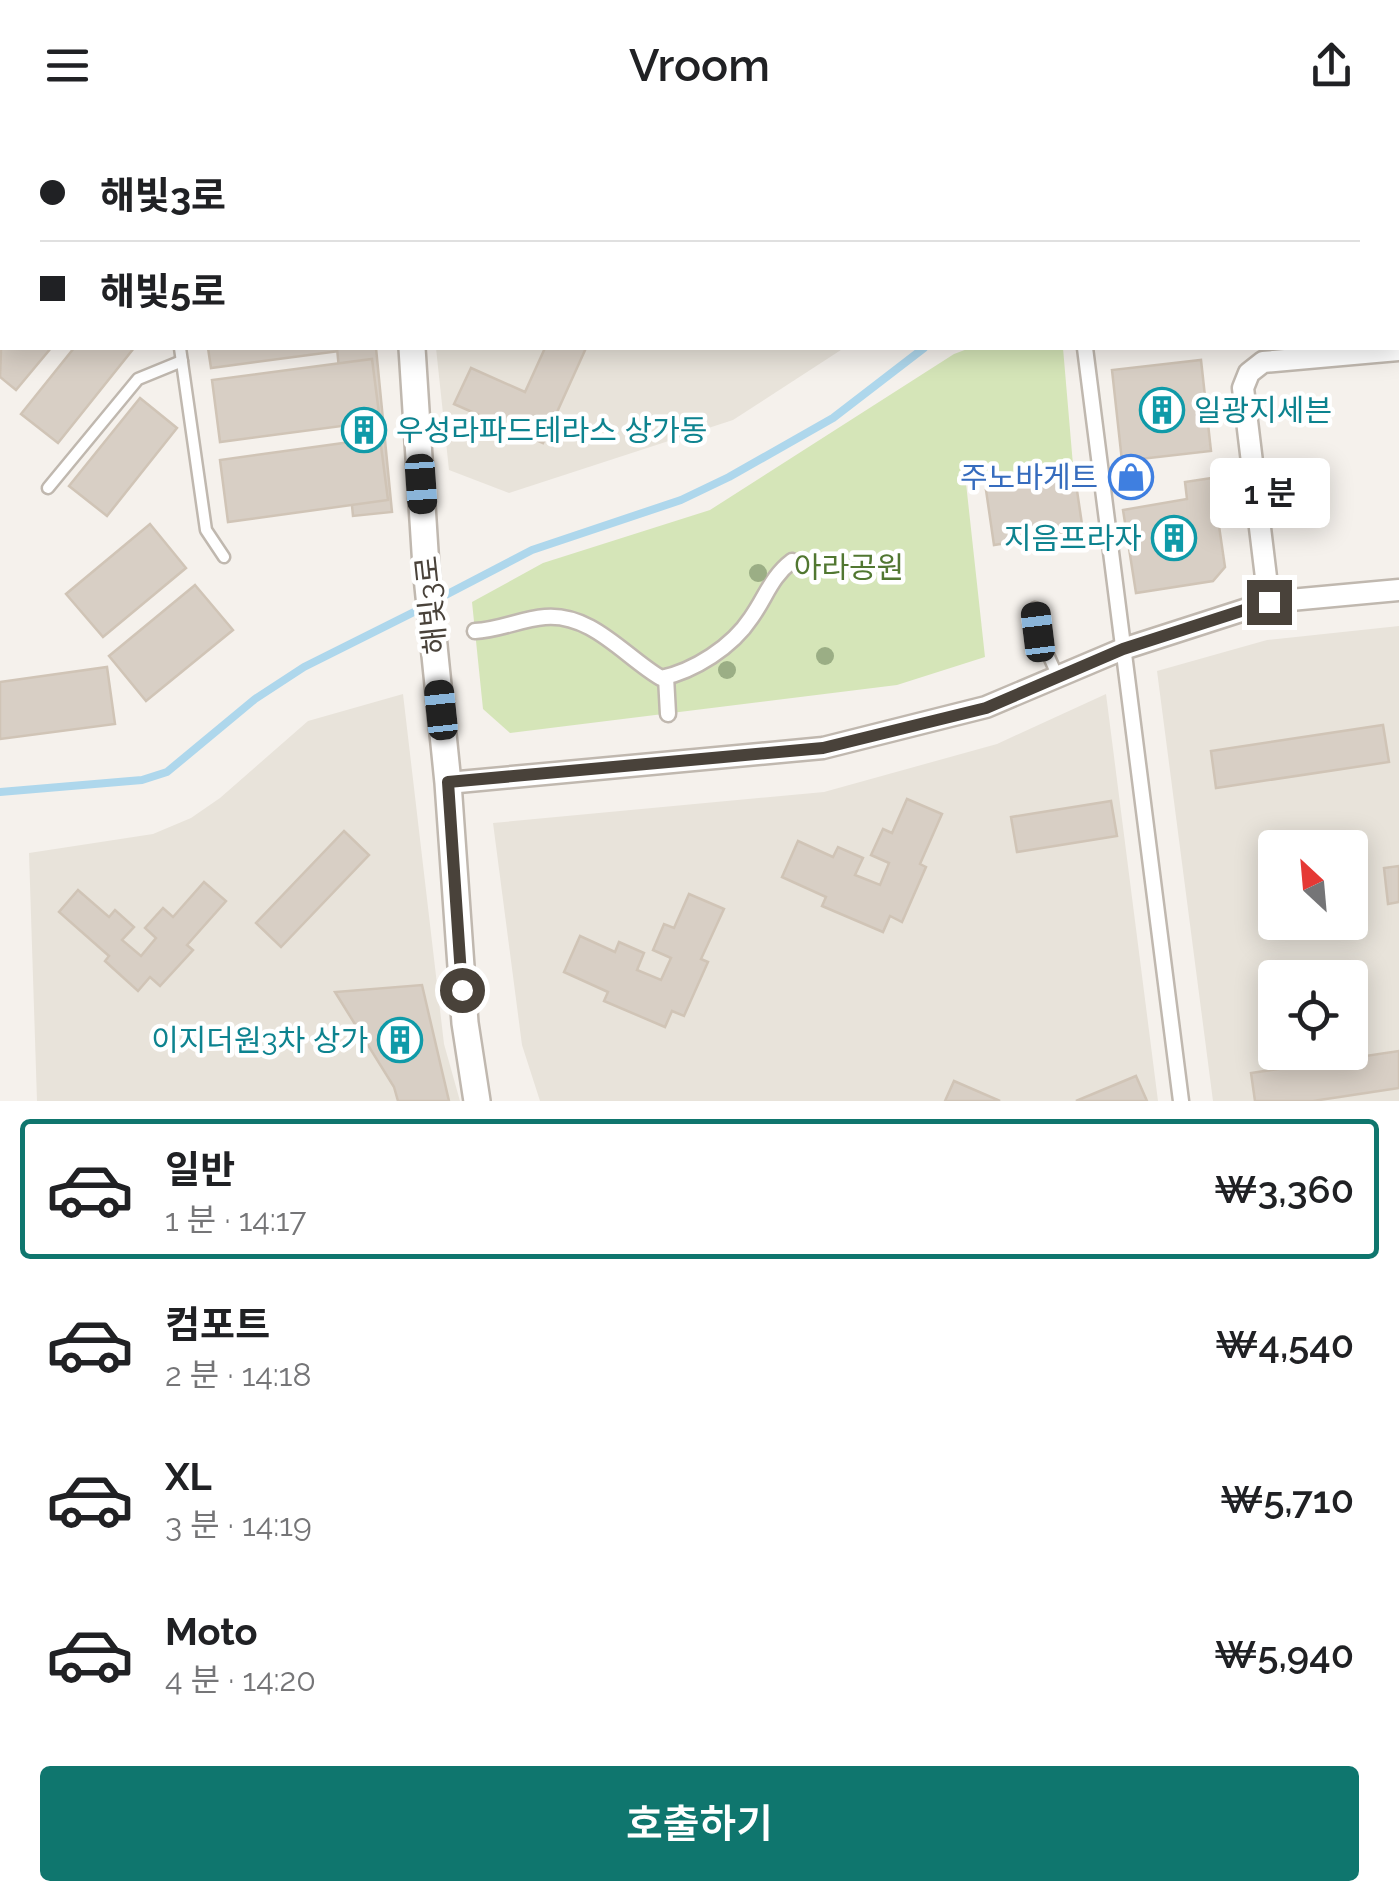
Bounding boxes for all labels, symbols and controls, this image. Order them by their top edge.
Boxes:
icon: menu [40,38,95,93]
icon: share [1304,38,1359,93]
text: Vroom [629,39,770,92]
text: 해빛3로 [100,173,226,218]
text: 해빛5로 [100,269,226,314]
building icon: 일광지세븐 [1139,387,1185,433]
place label: 일광지세븐 [1194,393,1332,428]
building icon: 우성라파드테라스 상가동 [341,407,387,453]
place label: 우성라파드테라스 상가동 [396,413,707,448]
car [404,453,438,515]
shop icon: 주노바게트 [1108,454,1154,500]
callout: 1 분 [1209,457,1329,527]
place label: 주노바게트 [960,460,1098,495]
text: 1 분 [1244,474,1296,511]
building icon: 지음프라자 [1151,515,1197,561]
place label: 지음프라자 [1004,521,1142,556]
park label: 아라공원 [794,550,904,585]
street label: 해빛3로 [408,554,454,656]
route end [1247,580,1292,625]
car [1019,600,1057,664]
car [423,679,459,741]
north arrow [1258,830,1368,940]
map controls [1258,830,1368,1070]
button: locate [1258,960,1368,1070]
route start [440,968,485,1013]
building icon: 이지더원3차 상가 [377,1017,423,1063]
place label: 이지더원3차 상가 [151,1023,368,1058]
icon: car [45,1144,135,1234]
text: 일반 [165,1147,235,1192]
text: ₩3,360 [1214,1167,1354,1212]
text: 1 분 · 14:17 [165,1201,307,1238]
icon: car [45,1299,135,1389]
text: 컴포트 [165,1302,270,1347]
text: ₩4,540 [1215,1322,1354,1367]
text: 2 분 · 14:18 [165,1356,312,1393]
icon: car [45,1454,135,1544]
text: XL [165,1454,212,1499]
text: ₩5,710 [1220,1477,1354,1522]
text: 3 분 · 14:19 [165,1506,312,1543]
icon: car [45,1609,135,1699]
text: Moto [165,1609,258,1654]
text: ₩5,940 [1214,1632,1354,1677]
text: 4 분 · 14:20 [165,1661,316,1698]
button: 호출하기 [40,1766,1359,1881]

